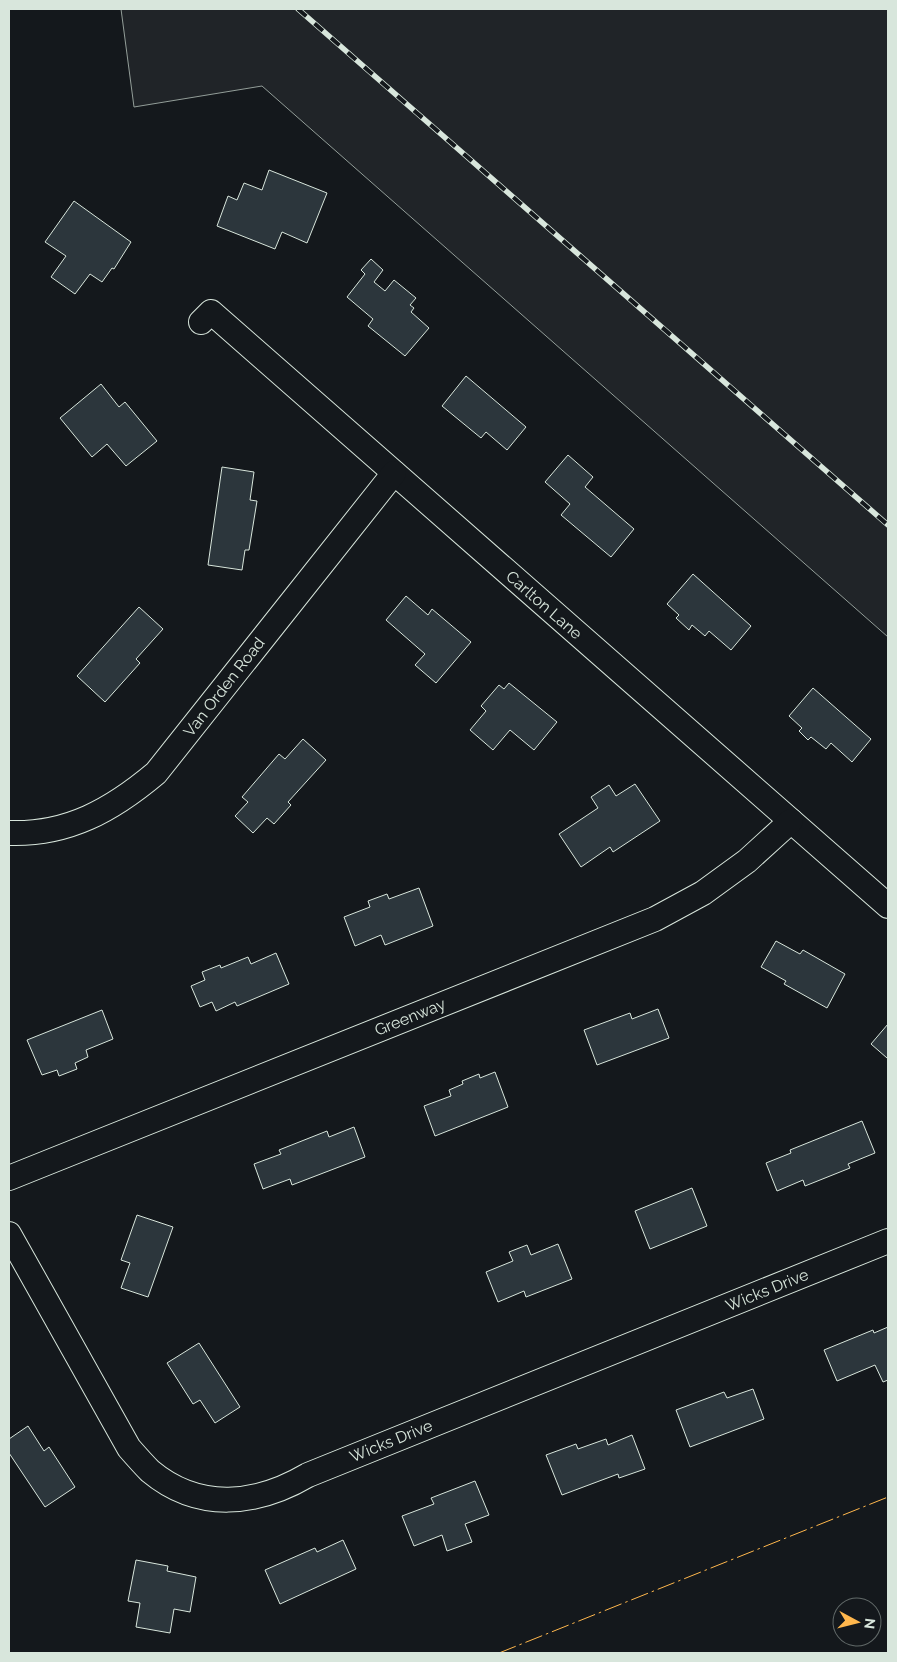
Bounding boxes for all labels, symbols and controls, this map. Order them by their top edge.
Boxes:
street label: Carlton Lane [502,567,586,643]
street label: Van Orden Road [179,634,269,740]
street label: Greenway [372,994,448,1040]
street label: Wicks Drive [723,1265,811,1315]
street label: Wicks Drive [347,1416,435,1466]
north arrow [832,1597,882,1647]
text: N [861,1617,878,1630]

